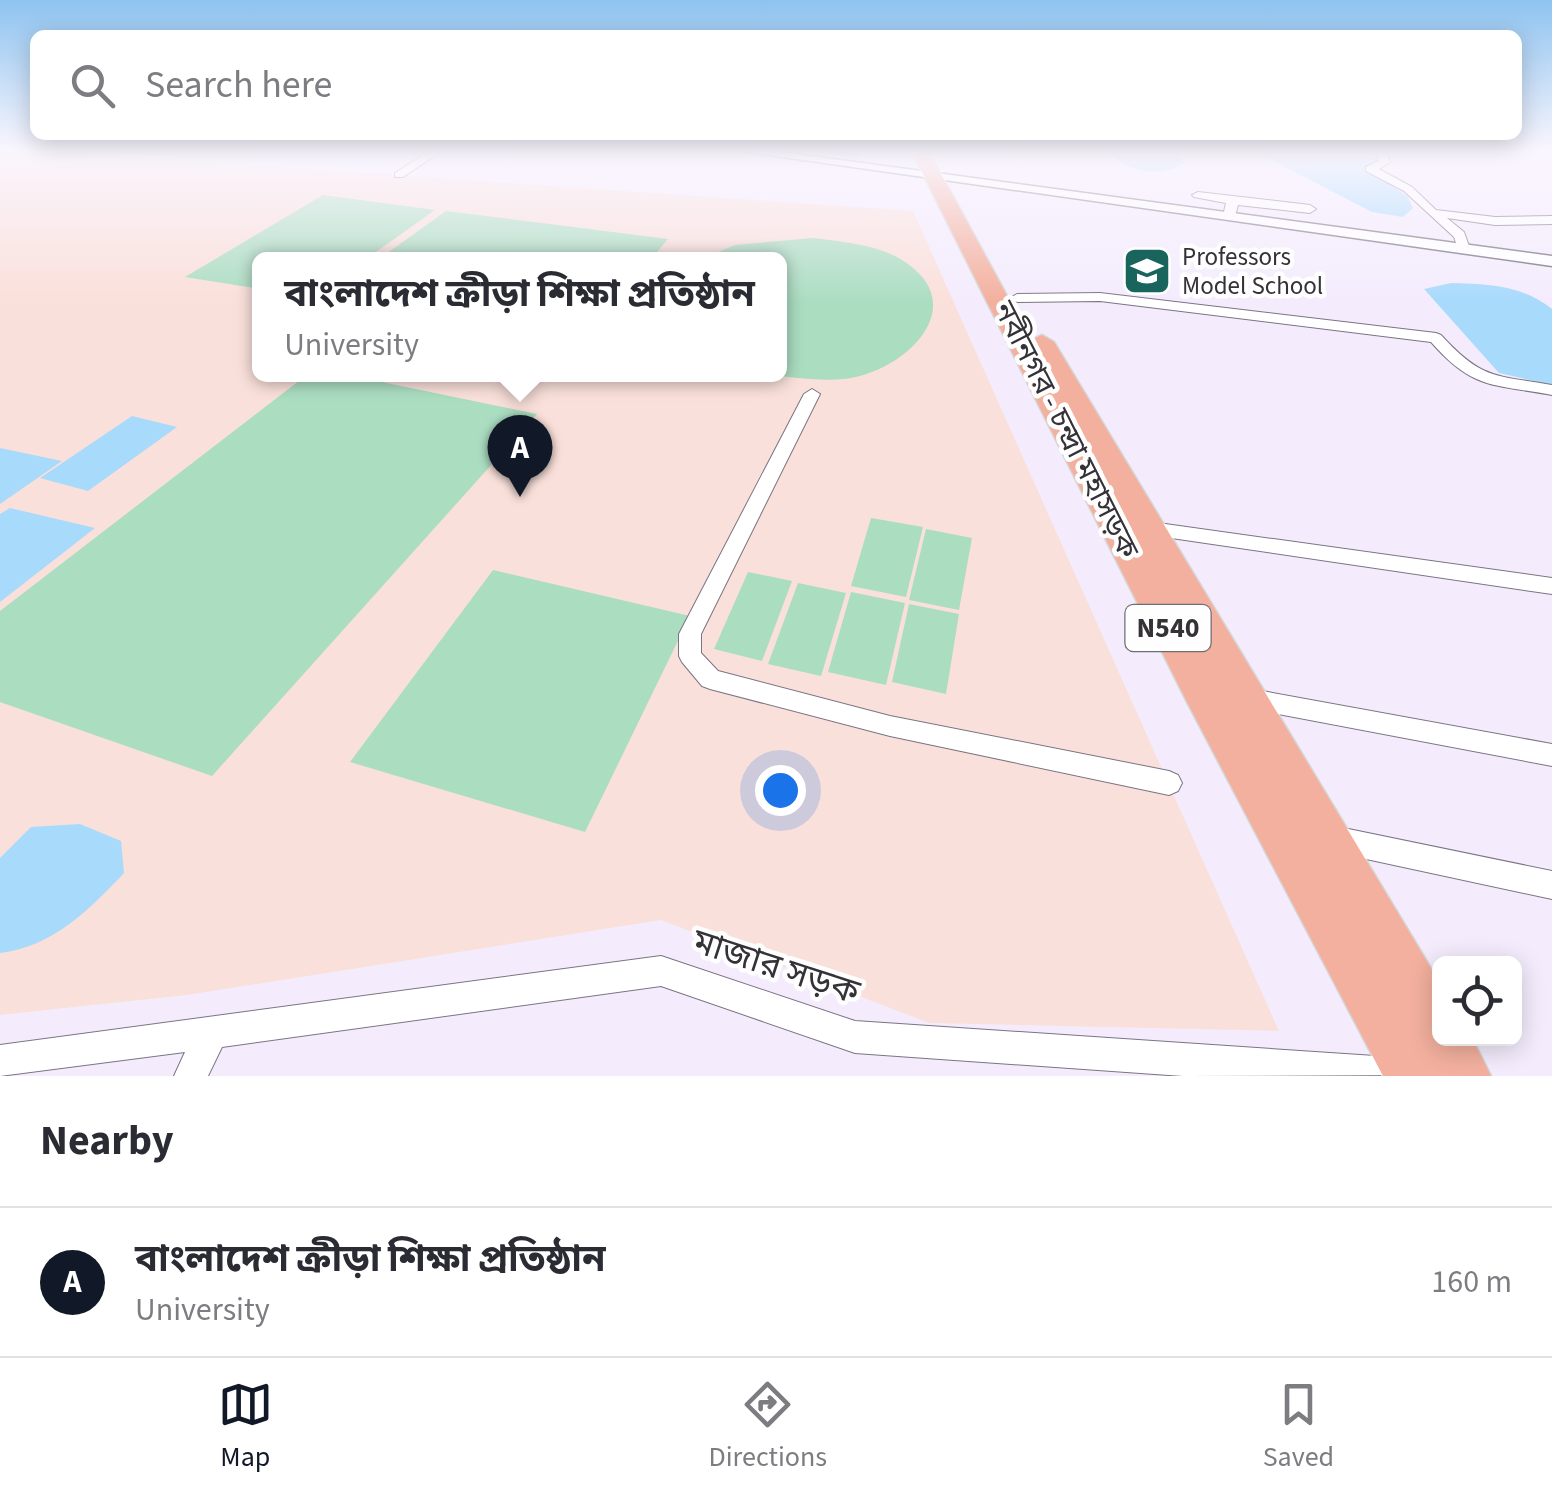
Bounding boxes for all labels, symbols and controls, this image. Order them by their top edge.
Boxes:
search box [30,30,1522,140]
icon: search [65,58,120,113]
text: Search here [145,58,332,112]
place label: Professors Model School [1182,239,1323,304]
school or university icon: Professors Model School [1121,245,1173,297]
popup [252,252,787,382]
text: বাংলাদেশ ক্রীড়া শিক্ষা প্রতিষ্ঠান [284,267,755,321]
street label: নবীনগর - চন্দ্রা মহাসড়ক [982,293,1150,567]
text: University [284,322,419,368]
pin: A [488,414,552,497]
road number: N540 [1126,605,1210,651]
your location [755,765,806,816]
street label: মাজার সড়ক [685,916,867,1018]
map controls [1432,956,1522,1046]
button: locate [1432,956,1522,1046]
text: Nearby [40,1111,174,1171]
text: বাংলাদেশ ক্রীড়া শিক্ষা প্রতিষ্ঠান [135,1232,606,1286]
text: A [63,1259,82,1305]
text: 160 m [1431,1259,1512,1305]
text: University [135,1287,270,1333]
tab: Map [218,1377,273,1477]
tab: Directions [709,1377,827,1477]
tab: Saved [1263,1377,1334,1477]

